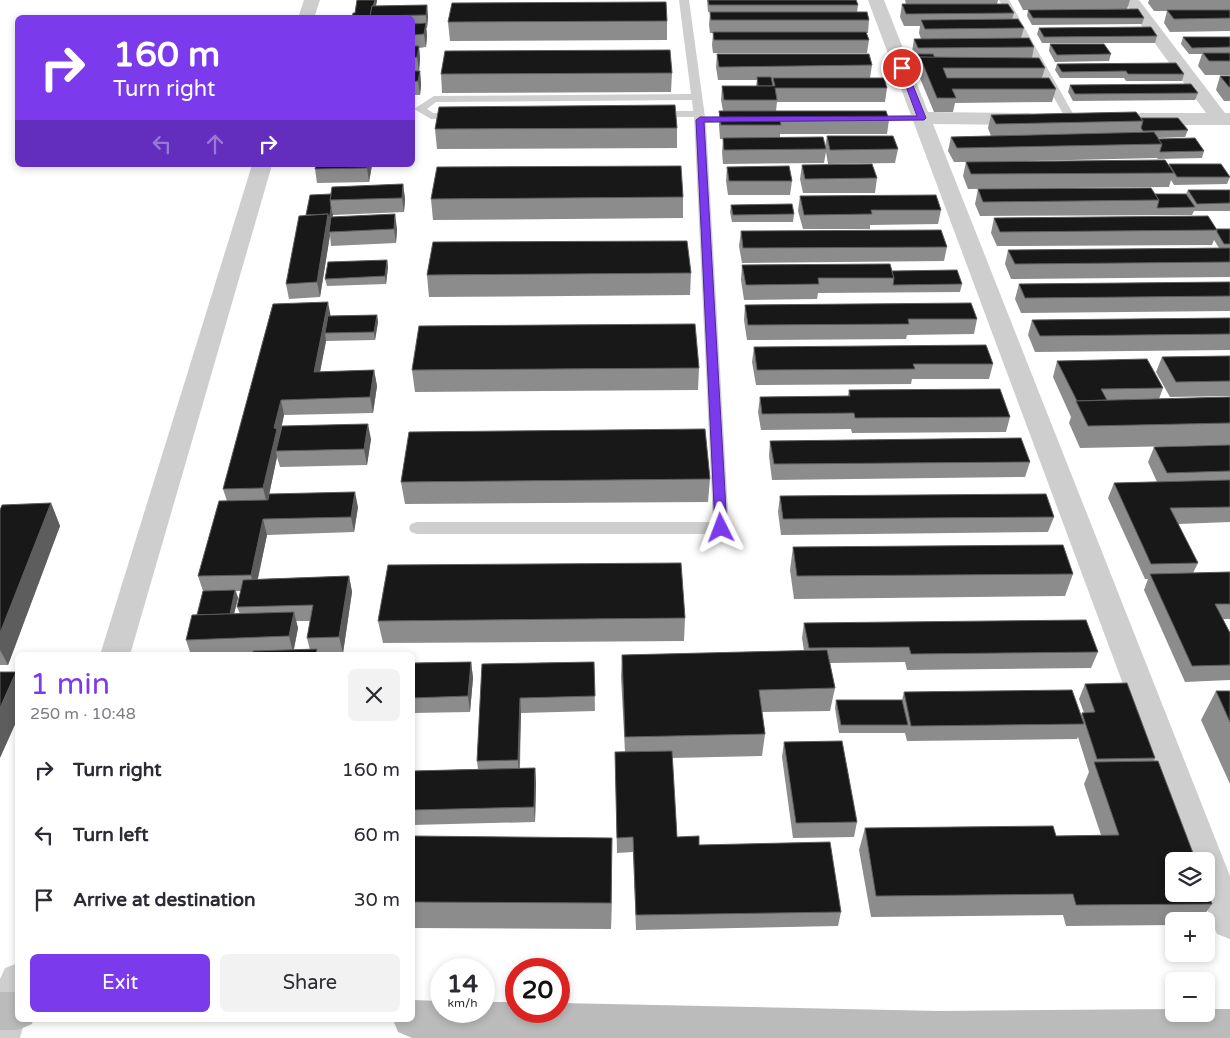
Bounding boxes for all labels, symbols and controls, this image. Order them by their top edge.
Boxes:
text: 160 m [113,34,220,76]
icon: right [30,35,95,100]
pin [881,47,923,89]
icon: arrive [888,54,916,82]
text: Turn right [113,76,215,102]
icon: left [148,130,176,158]
icon: ahead [201,130,229,158]
icon: right [254,130,282,158]
position arrow [694,501,746,553]
text: 1 min [30,666,110,703]
button: close [348,669,400,721]
text: 250 m · 10:48 [30,704,136,724]
icon: right [30,756,58,784]
text: Turn right [73,759,161,781]
text: 160 m [342,759,400,781]
icon: left [30,821,58,849]
text: Turn left [73,824,149,846]
text: 60 m [354,824,400,846]
map controls [1165,852,1215,1022]
button: layers [1165,852,1215,902]
icon: arrive [30,886,58,914]
text: Arrive at destination [73,889,256,911]
text: 30 m [354,889,400,911]
button: + [1165,912,1215,962]
button: Exit [30,954,210,1012]
button: Share [220,954,400,1012]
speed limit sign: 20 [505,958,570,1023]
text: 14 [447,969,478,999]
button: − [1165,972,1215,1022]
text: km/h [447,996,478,1010]

